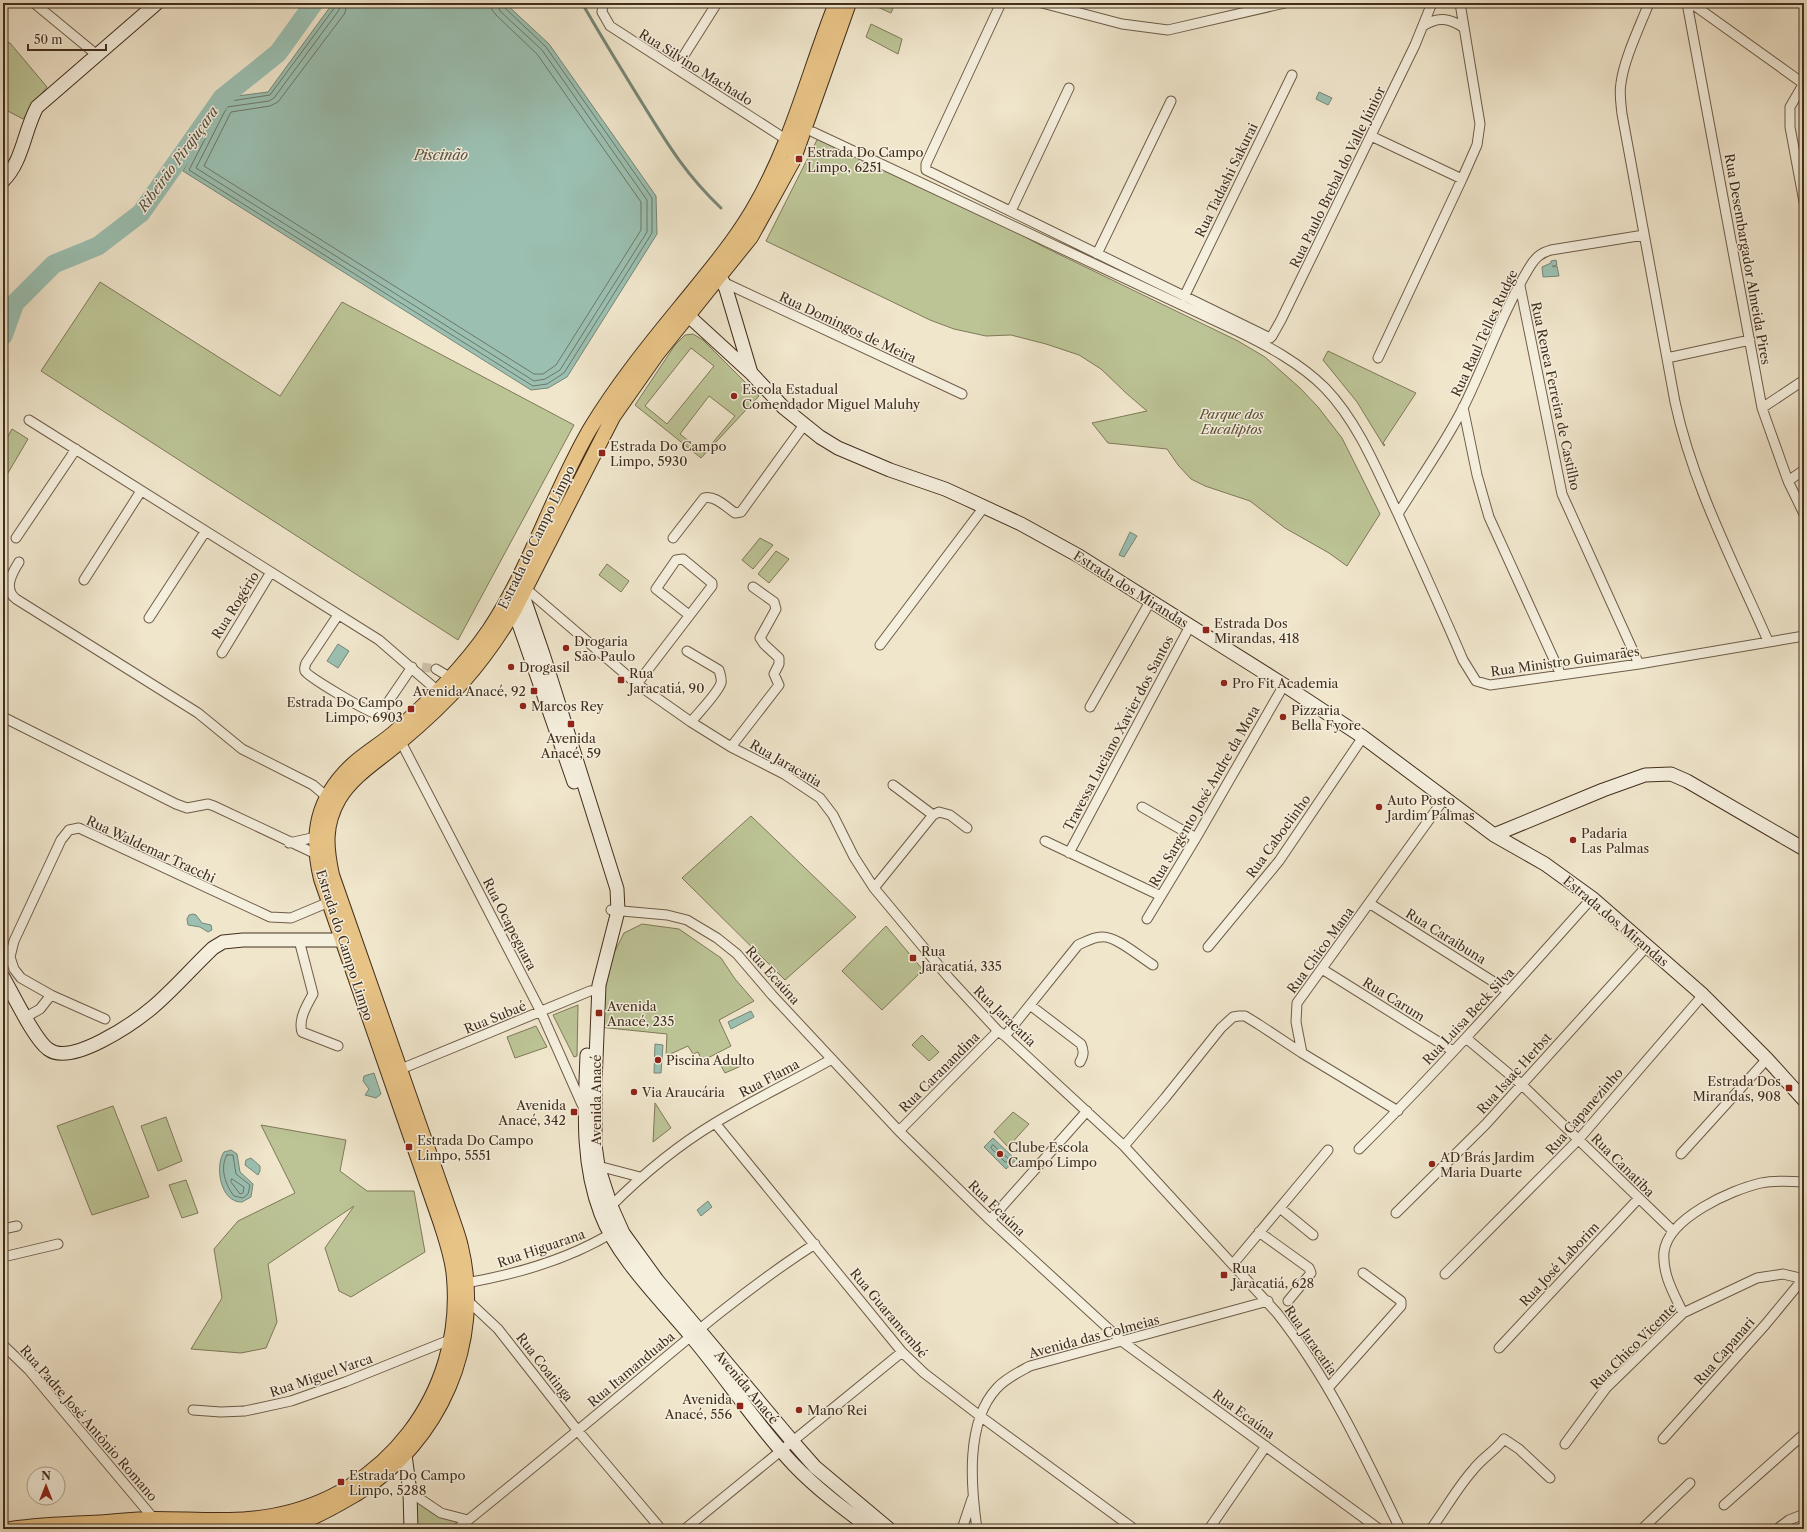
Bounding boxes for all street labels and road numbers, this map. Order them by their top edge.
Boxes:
street label: Rua Silvino Machado [636,25,756,109]
street label: Rua Paulo Brebal do Valle Júnior [1286,83,1388,270]
street label: Rua Tadashi Sakurai [1191,120,1261,240]
street label: Rua Desembargador Almeida Pires [1722,152,1775,366]
street label: Rua Raul Telles Rudge [1447,267,1521,399]
street label: Rua Domingos de Meira [777,288,919,366]
street label: Rua Renea Ferreira de Castilho [1528,300,1584,492]
street label: Estrada do Campo Limpo [494,463,578,611]
street label: Estrada dos Mirandas [1071,547,1192,631]
street label: Rua Rogério [208,568,262,642]
street label: Travessa Luciano Xavier dos Santos [1059,632,1177,834]
street label: Rua Ministro Guimarães [1489,643,1641,679]
street label: Rua Sargento José Andre da Mota [1146,703,1263,889]
street label: Rua Jaracatia [747,736,825,790]
street label: Rua Caboclinho [1242,791,1314,881]
street label: Rua Waldemar Tracchi [84,812,218,886]
street label: Estrada do Campo Limpo [313,867,377,1023]
street label: Estrada dos Mirandas [1560,872,1672,970]
street label: Rua Ocapeguara [480,875,540,973]
street label: Rua Chico Mana [1283,904,1357,996]
street label: Rua Caraibuna [1403,905,1489,967]
street label: Rua Ecaúna [743,942,804,1008]
street label: Rua Luisa Beck Silva [1419,964,1517,1068]
street label: Rua Carum [1360,974,1428,1024]
street label: Rua Jaracatia [971,982,1040,1050]
street label: Rua Subaé [462,997,528,1037]
street label: Rua Caranandina [896,1028,983,1115]
street label: Rua Isaac Herbst [1473,1029,1555,1117]
street label: Avenida Anacé [588,1054,604,1147]
street label: Rua Flama [736,1055,802,1101]
street label: Rua Capanezinho [1542,1064,1626,1158]
street label: Rua Canatiba [1588,1130,1658,1200]
street label: Rua Ecaúna [965,1177,1029,1239]
street label: Rua José Laborim [1516,1219,1602,1309]
street label: Rua Higuarana [495,1225,587,1271]
street label: Rua Guaramembé [847,1265,931,1361]
street label: Rua Chico Vicente [1587,1300,1679,1392]
street label: Rua Jaracatia [1281,1303,1341,1378]
street label: Avenida das Colmeias [1026,1311,1161,1361]
street label: Rua Capanari [1690,1314,1758,1388]
street label: Rua Itamanduaba [584,1328,678,1410]
street label: Rua Coatinga [513,1329,577,1405]
street label: Rua Padre José Antônio Romano [17,1342,161,1504]
street label: Avenida Anacé [711,1346,782,1427]
street label: Rua Miguel Varca [267,1350,375,1400]
street label: Rua Ecaúna [1210,1386,1278,1442]

